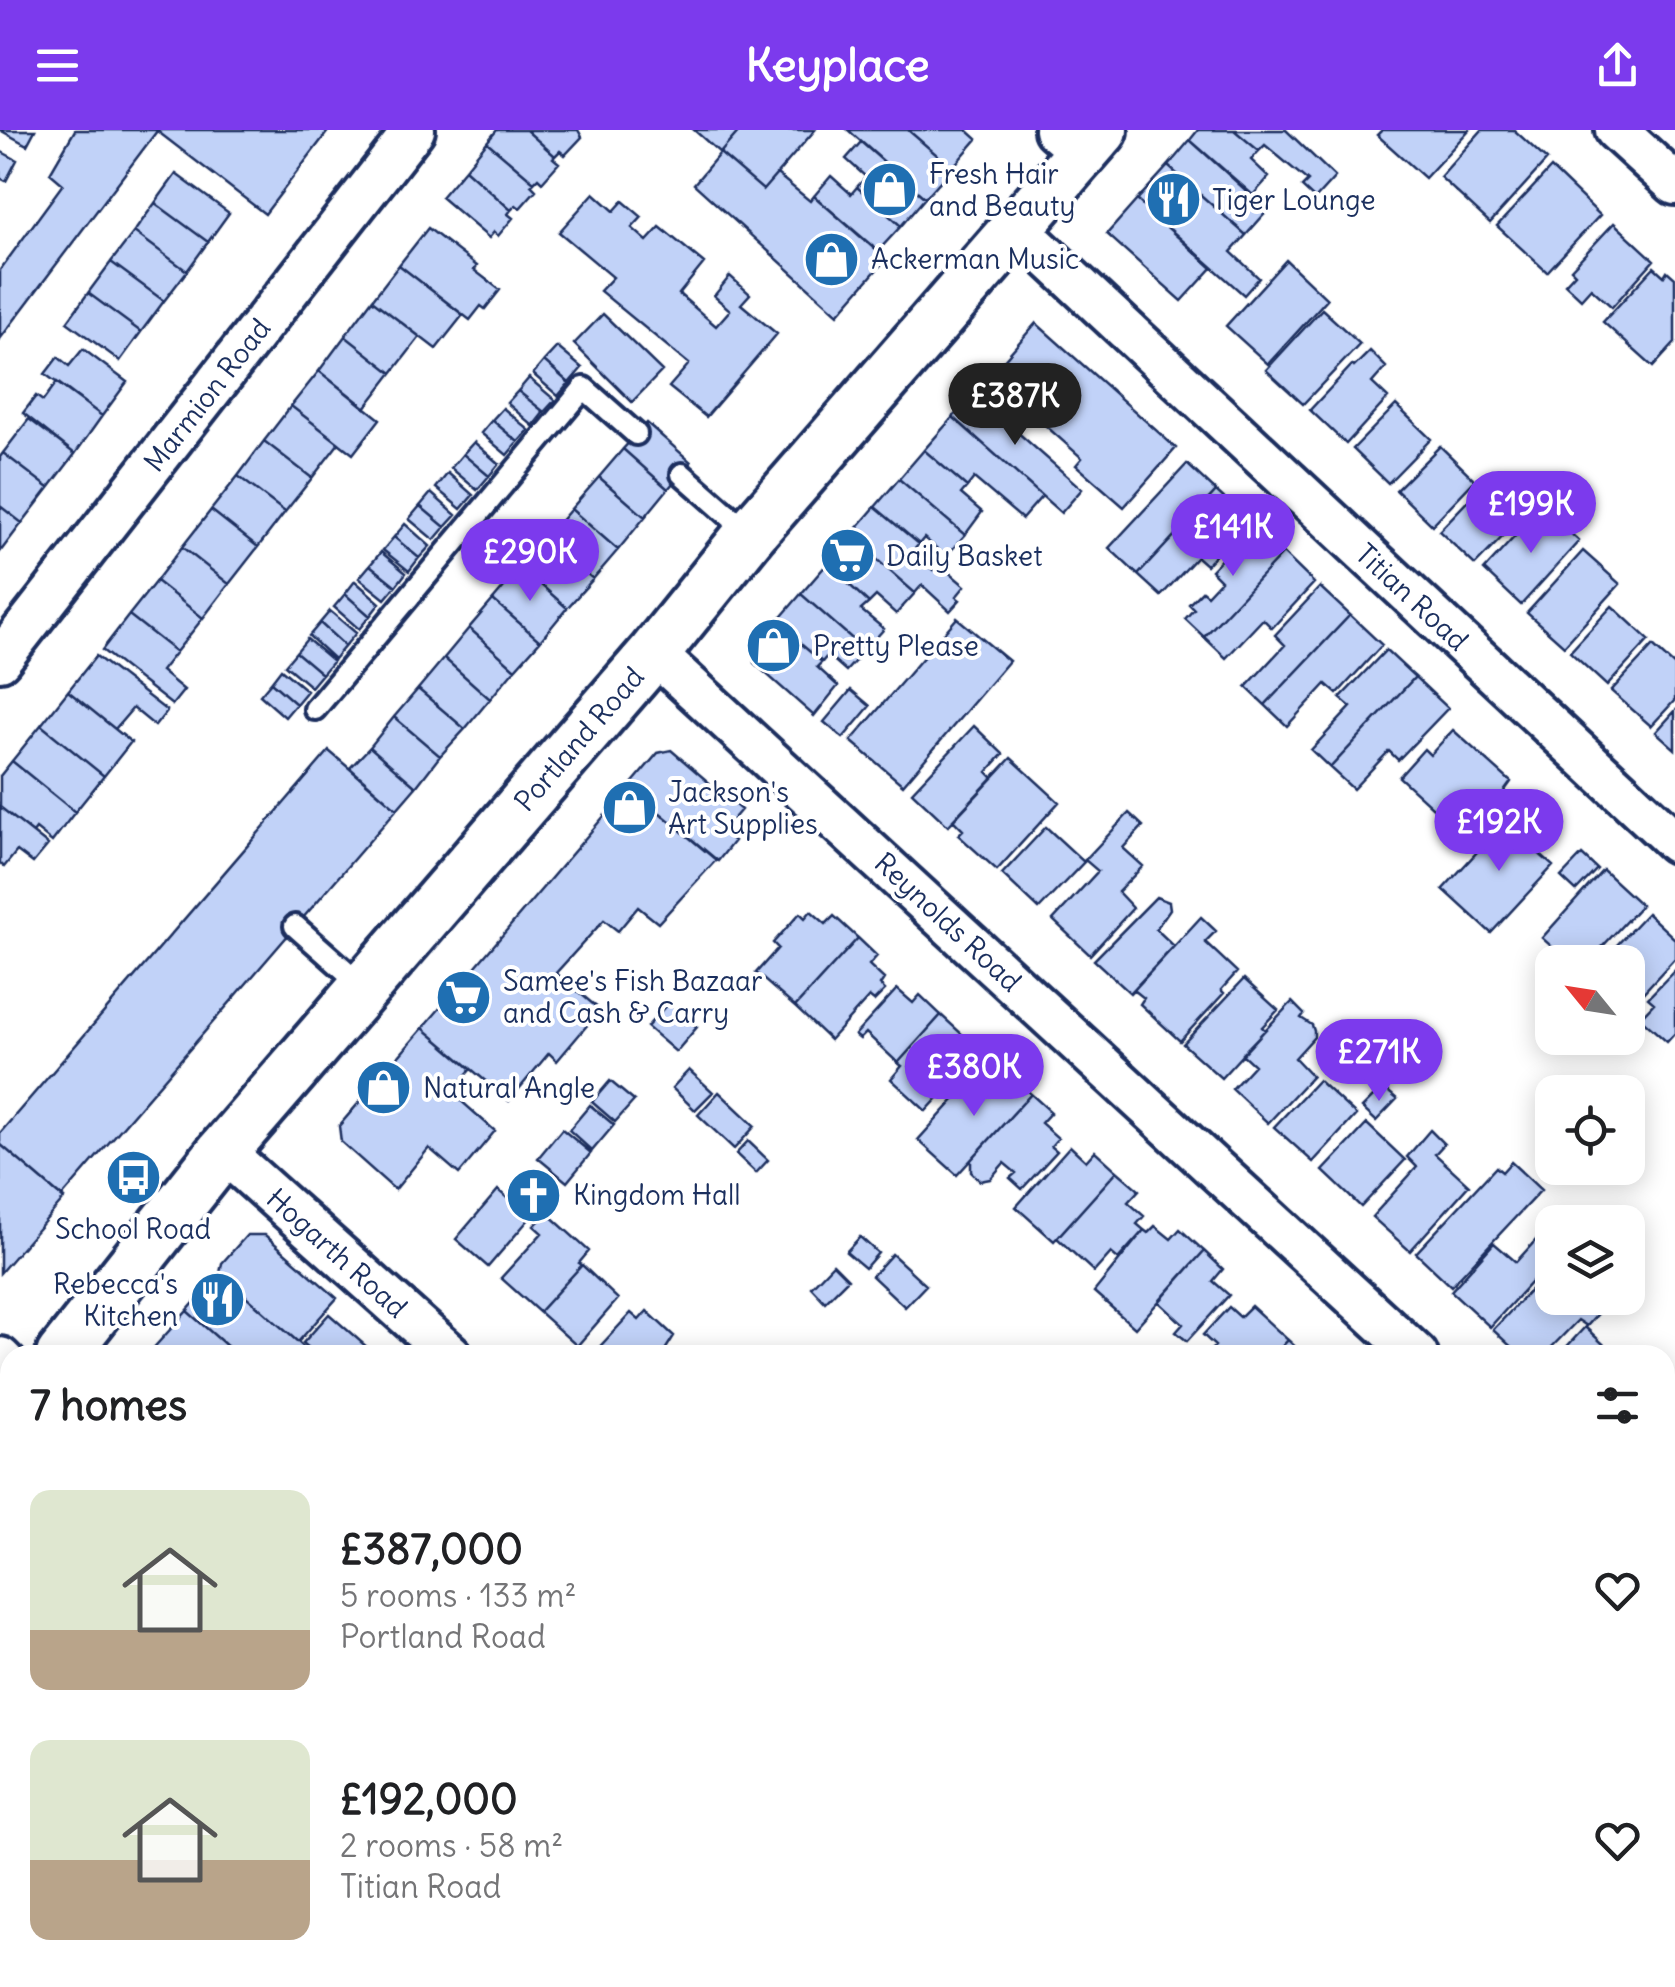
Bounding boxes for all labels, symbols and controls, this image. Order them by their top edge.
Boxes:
text: Keyplace [745,37,930,93]
icon: menu [30,38,85,93]
icon: share [1590,38,1645,93]
place label: Fresh Hair and Beauty [929,156,1075,224]
shop icon: Fresh Hair and Beauty [860,160,920,220]
restaurant icon: Tiger Lounge [1143,170,1203,230]
place label: Tiger Lounge [1212,182,1376,218]
shop icon: Ackerman Music [802,229,862,289]
place label: Ackerman Music [871,241,1079,277]
street label: Marmion Road [136,311,278,479]
pin: £387K [945,363,1085,448]
text: £387K [970,375,1060,416]
pin: £199K [1461,471,1601,556]
text: £199K [1488,483,1574,524]
pin: £141K [1163,494,1303,579]
text: £141K [1193,506,1273,547]
pin: £290K [460,519,600,604]
supermarket icon: Daily Basket [817,526,877,586]
text: £290K [483,531,577,572]
street label: Titian Road [1348,536,1476,658]
place label: Daily Basket [886,538,1043,574]
shop icon: Pretty Please [744,616,804,676]
place label: Pretty Please [813,628,979,664]
street label: Portland Road [506,659,652,819]
place label: Jackson's Art Supplies [668,774,818,842]
shop icon: Jackson's Art Supplies [599,778,659,838]
pin: £192K [1429,789,1569,874]
text: £192K [1456,801,1542,842]
street label: Reynolds Road [867,845,1029,999]
north arrow [1535,945,1645,1055]
map controls [1535,945,1645,1315]
place label: Samee's Fish Bazaar and Cash & Carry [503,963,763,1031]
supermarket icon: Samee's Fish Bazaar and Cash & Carry [434,967,494,1027]
pin: £271K [1309,1019,1449,1104]
text: £271K [1338,1031,1420,1072]
pin: £380K [904,1034,1044,1119]
text: £380K [927,1046,1021,1087]
shop icon: Natural Angle [354,1058,414,1118]
place label: Natural Angle [423,1070,595,1106]
button: locate [1535,1075,1645,1185]
bus stop icon: School Road [103,1148,163,1208]
church icon: Kingdom Hall [504,1165,564,1225]
place label: Kingdom Hall [573,1177,740,1213]
street label: Hogarth Road [259,1180,415,1326]
button: layers [1535,1205,1645,1315]
place label: School Road [55,1211,211,1247]
place label: Rebecca's Kitchen [53,1266,178,1334]
restaurant icon: Rebecca's Kitchen [187,1270,247,1330]
icon: filters [1590,1378,1645,1433]
text: 7 homes [30,1379,187,1431]
text: £387,000 [340,1523,523,1575]
icon: home [110,1530,230,1650]
icon: heart [1590,1563,1645,1618]
text: 5 rooms · 133 m² [340,1575,576,1616]
text: Portland Road [340,1616,546,1657]
text: £192,000 [340,1773,518,1825]
icon: home [110,1780,230,1900]
icon: heart [1590,1813,1645,1868]
text: 2 rooms · 58 m² [340,1825,563,1866]
text: Titian Road [340,1866,501,1907]

